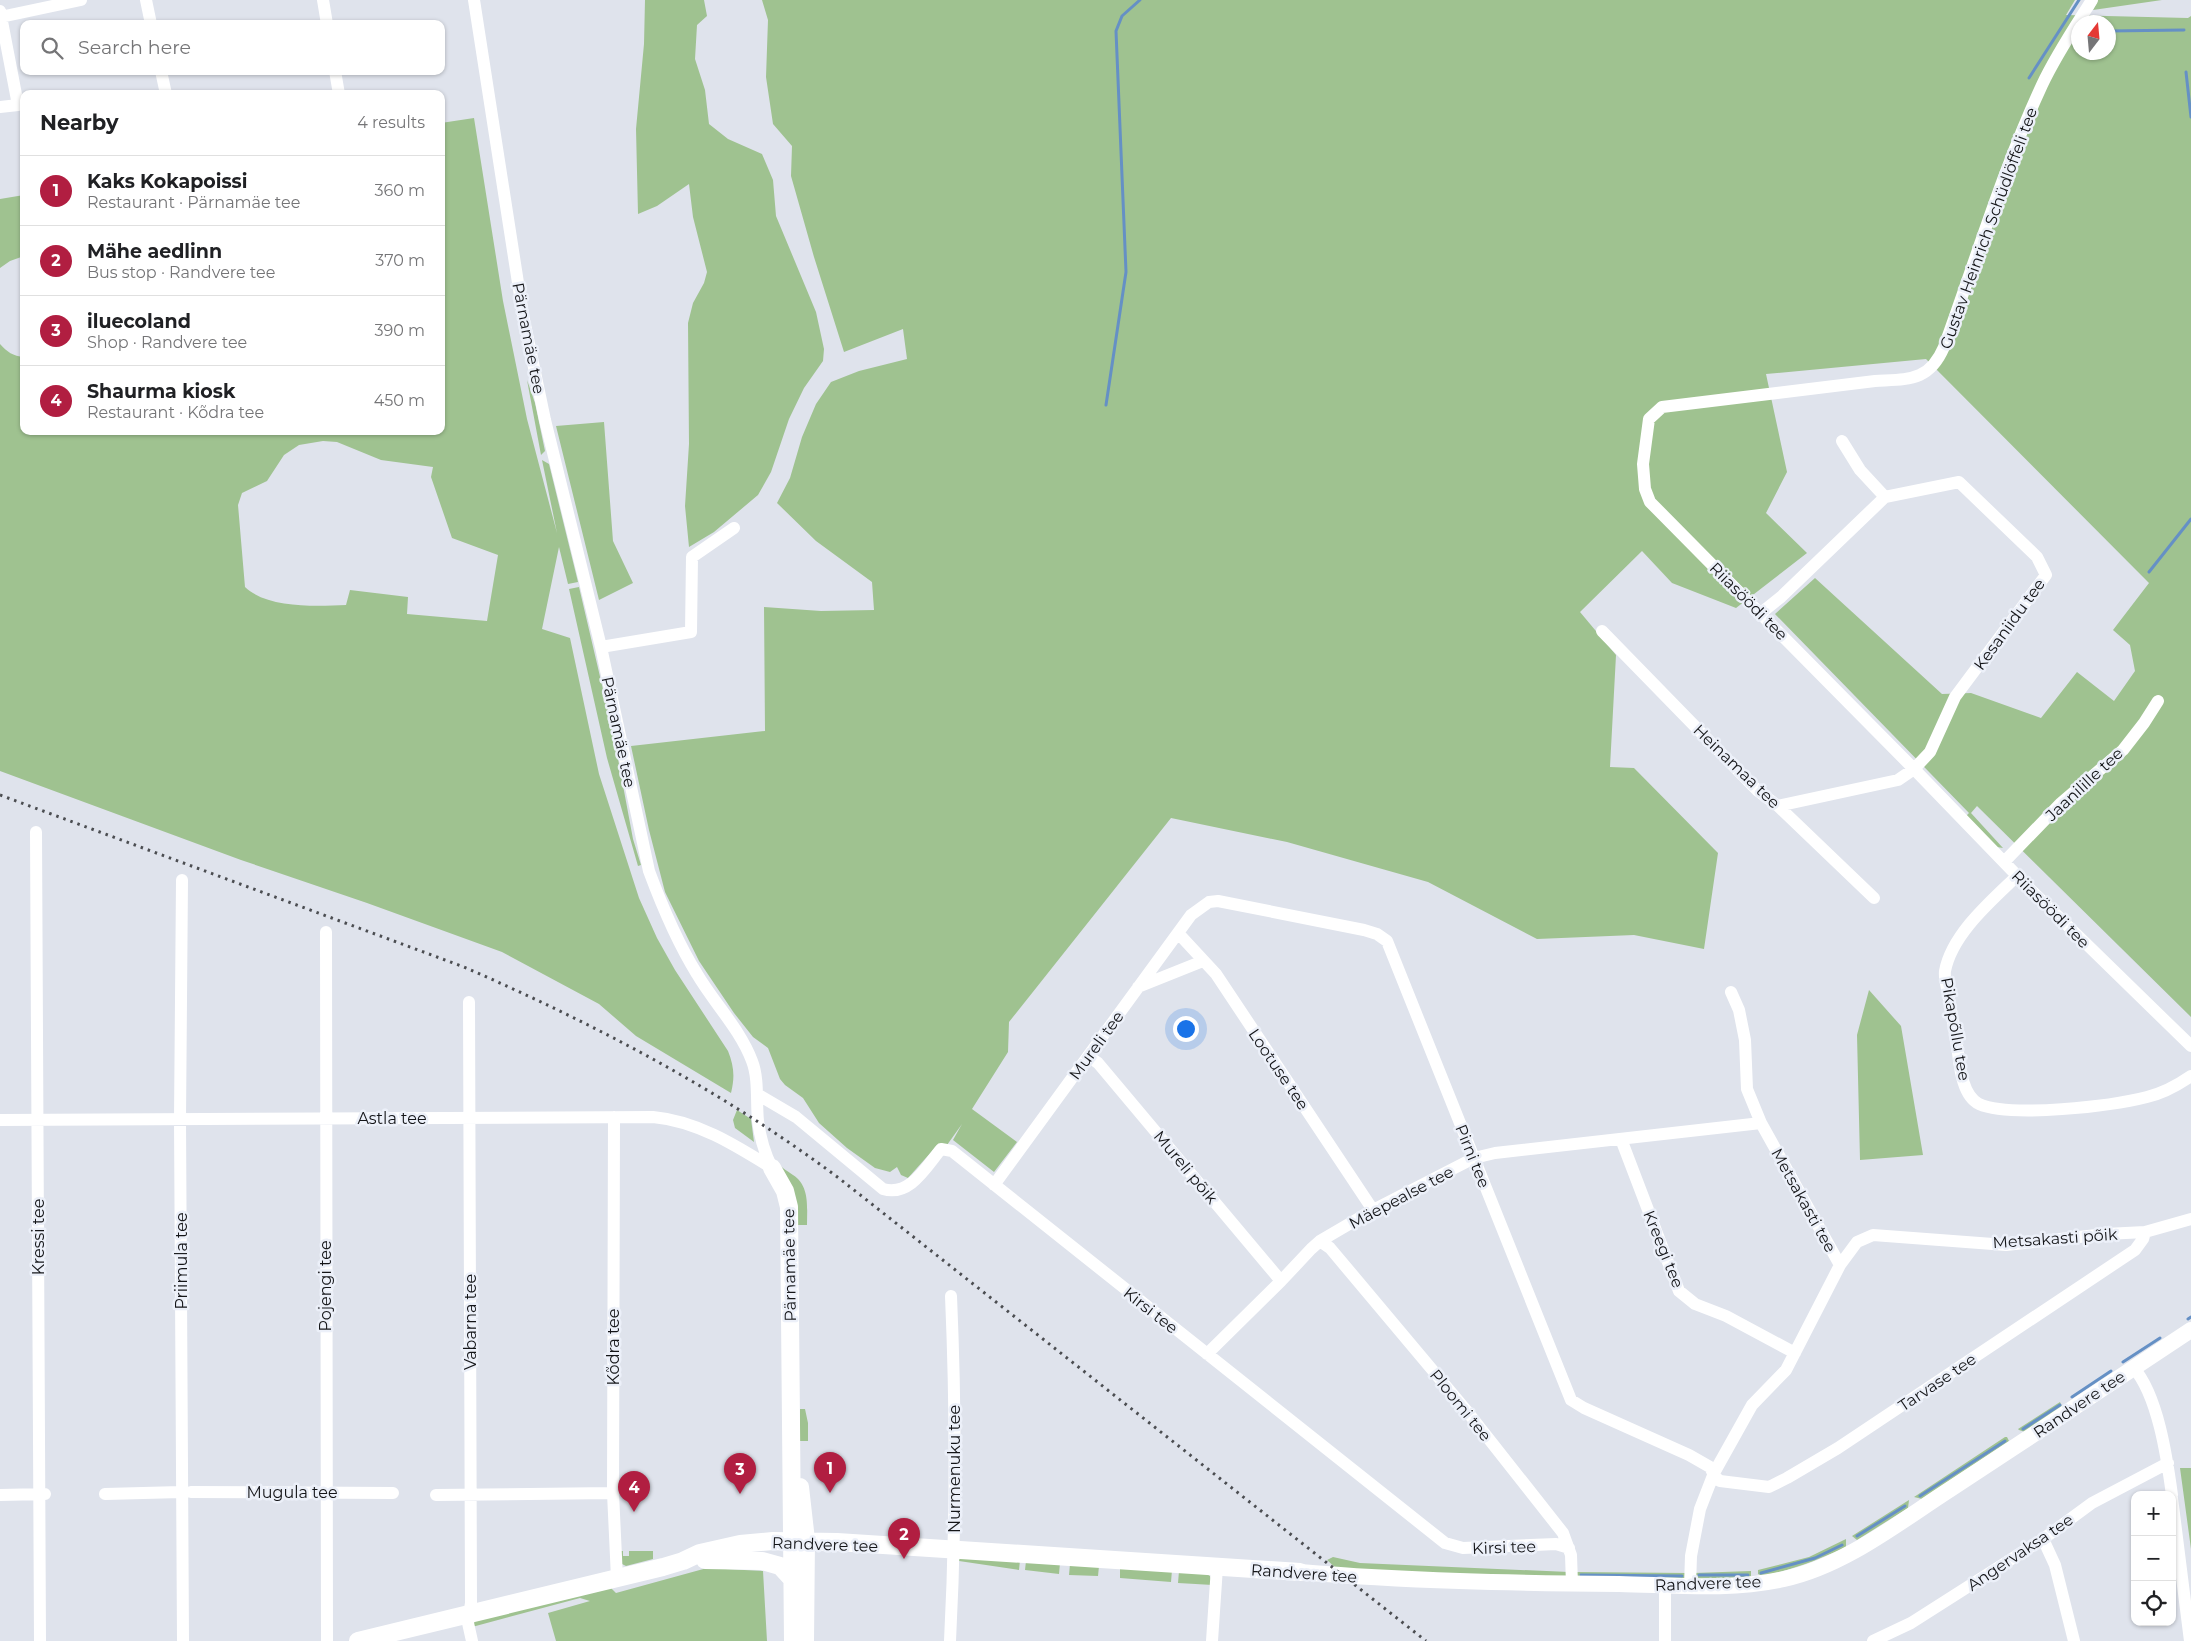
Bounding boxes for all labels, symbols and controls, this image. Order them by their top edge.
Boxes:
north arrow [2071,15,2116,60]
search box [20,20,445,75]
icon: search [38,34,66,62]
text: Search here [78,36,191,59]
street label: Gustav Heinrich Schüdlöffeli tee [1936,105,2041,352]
text: Nearby [40,110,119,135]
text: 4 results [357,113,425,132]
text: Kaks Kokapoissi [87,170,247,193]
text: 1 [53,181,59,200]
text: 360 m [374,181,425,200]
text: Restaurant · Pärnamäe tee [87,193,300,212]
text: Mähe aedlinn [87,240,222,263]
text: 2 [51,251,61,270]
text: 370 m [375,251,425,270]
text: Bus stop · Randvere tee [87,263,275,282]
street label: Pärnamäe tee [508,281,549,395]
text: iluecoland [87,310,191,333]
text: 3 [51,321,61,340]
text: 390 m [374,321,425,340]
text: Shop · Randvere tee [87,333,247,352]
text: Shaurma kiosk [87,380,235,403]
text: 4 [50,391,62,410]
text: 450 m [374,391,425,410]
text: Restaurant · Kõdra tee [87,403,264,422]
street label: Riiasöödi tee [1706,558,1792,644]
street label: Kesaniidu tee [1970,575,2049,674]
street label: Pärnamäe tee [597,675,640,789]
street label: Heinamaa tee [1689,720,1784,812]
street label: Jaanilille tee [2041,744,2127,826]
street label: Riiasöödi tee [2008,866,2094,952]
street label: Pikapõllu tee [1937,976,1974,1082]
street label: Mureli tee [1065,1007,1128,1083]
your location [1173,1016,1199,1042]
street label: Lootuse tee [1244,1025,1313,1113]
street label: Astla tee [357,1109,427,1128]
street label: Pirni tee [1451,1122,1494,1191]
street label: Mureli põik [1150,1127,1222,1208]
street label: Metsakasti tee [1767,1145,1840,1256]
street label: Mäepealse tee [1346,1162,1457,1233]
street label: Kressi tee [29,1199,48,1275]
street label: Pärnamäe tee [779,1208,800,1322]
street label: Kreegi tee [1639,1208,1688,1291]
street label: Priimula tee [172,1212,191,1310]
street label: Metsakasti põik [1992,1225,2119,1252]
street label: Pojengi tee [316,1240,335,1332]
street label: Vabarna tee [461,1274,480,1370]
street label: Kirsi tee [1120,1283,1182,1338]
street label: Kõdra tee [604,1309,623,1385]
street label: Tarvase tee [1895,1349,1980,1415]
street label: Ploomi tee [1426,1366,1495,1445]
street label: Randvere tee [2030,1367,2129,1442]
street label: Nurmenuku tee [945,1405,964,1533]
pin: 1 [814,1452,846,1493]
pin: 3 [724,1453,756,1494]
pin: 4 [618,1471,650,1512]
street label: Mugula tee [246,1483,338,1502]
map controls [2131,1491,2176,1626]
button: + [2131,1491,2176,1536]
street label: Angervaksa tee [1964,1510,2077,1595]
pin: 2 [888,1518,920,1559]
street label: Randvere tee [772,1533,878,1556]
button: − [2131,1536,2176,1581]
street label: Kirsi tee [1472,1537,1536,1558]
street label: Randvere tee [1250,1560,1358,1587]
street label: Randvere tee [1655,1572,1761,1595]
button: locate [2131,1581,2176,1626]

